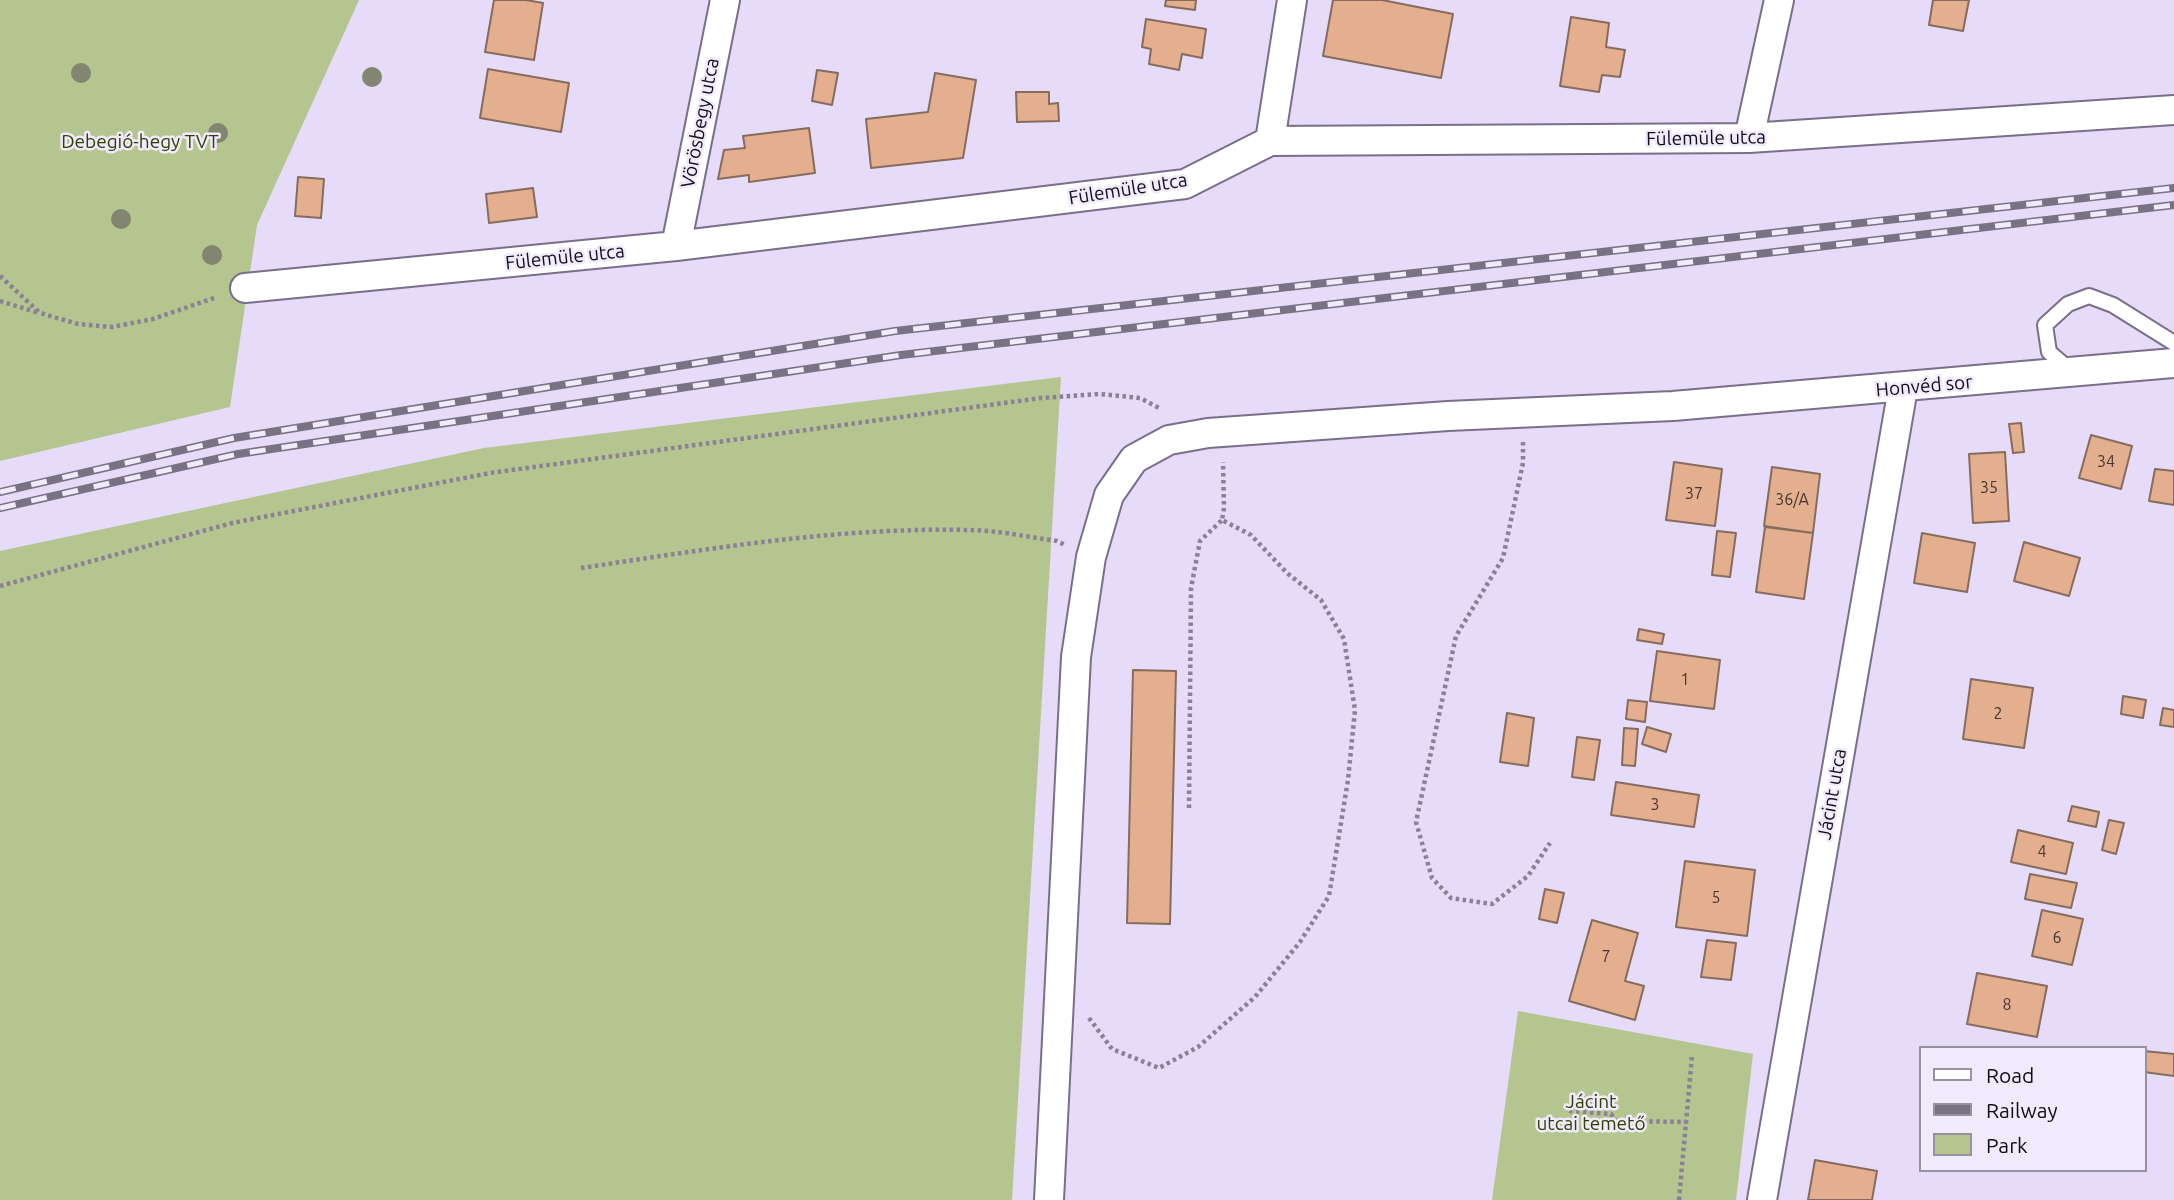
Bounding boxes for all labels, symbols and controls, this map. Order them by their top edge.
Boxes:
street label: Vörösbegy utca [676,56,724,190]
street label: Fülemüle utca [1646,126,1766,150]
park label: Debegió-hegy TVT [61,131,219,153]
street label: Fülemüle utca [1067,168,1189,210]
street label: Fülemüle utca [504,239,626,275]
street label: Honvéd sor [1875,370,1973,402]
house number: 34 [2097,452,2115,472]
house number: 35 [1980,478,1998,498]
house number: 37 [1685,484,1703,504]
house number: 36/A [1775,490,1809,510]
house number: 1 [1680,670,1690,690]
house number: 2 [1993,704,2003,724]
street label: Jácint utca [1813,747,1851,841]
house number: 3 [1650,795,1660,815]
house number: 4 [2037,842,2047,862]
house number: 5 [1711,888,1721,908]
house number: 6 [2052,928,2062,948]
house number: 7 [1601,947,1611,967]
house number: 8 [2002,995,2012,1015]
legend [1918,1046,2146,1172]
text: Road [1986,1063,2034,1087]
park label: Jácint utcai temető [1536,1091,1646,1135]
text: Railway [1986,1098,2058,1122]
text: Park [1986,1133,2028,1157]

